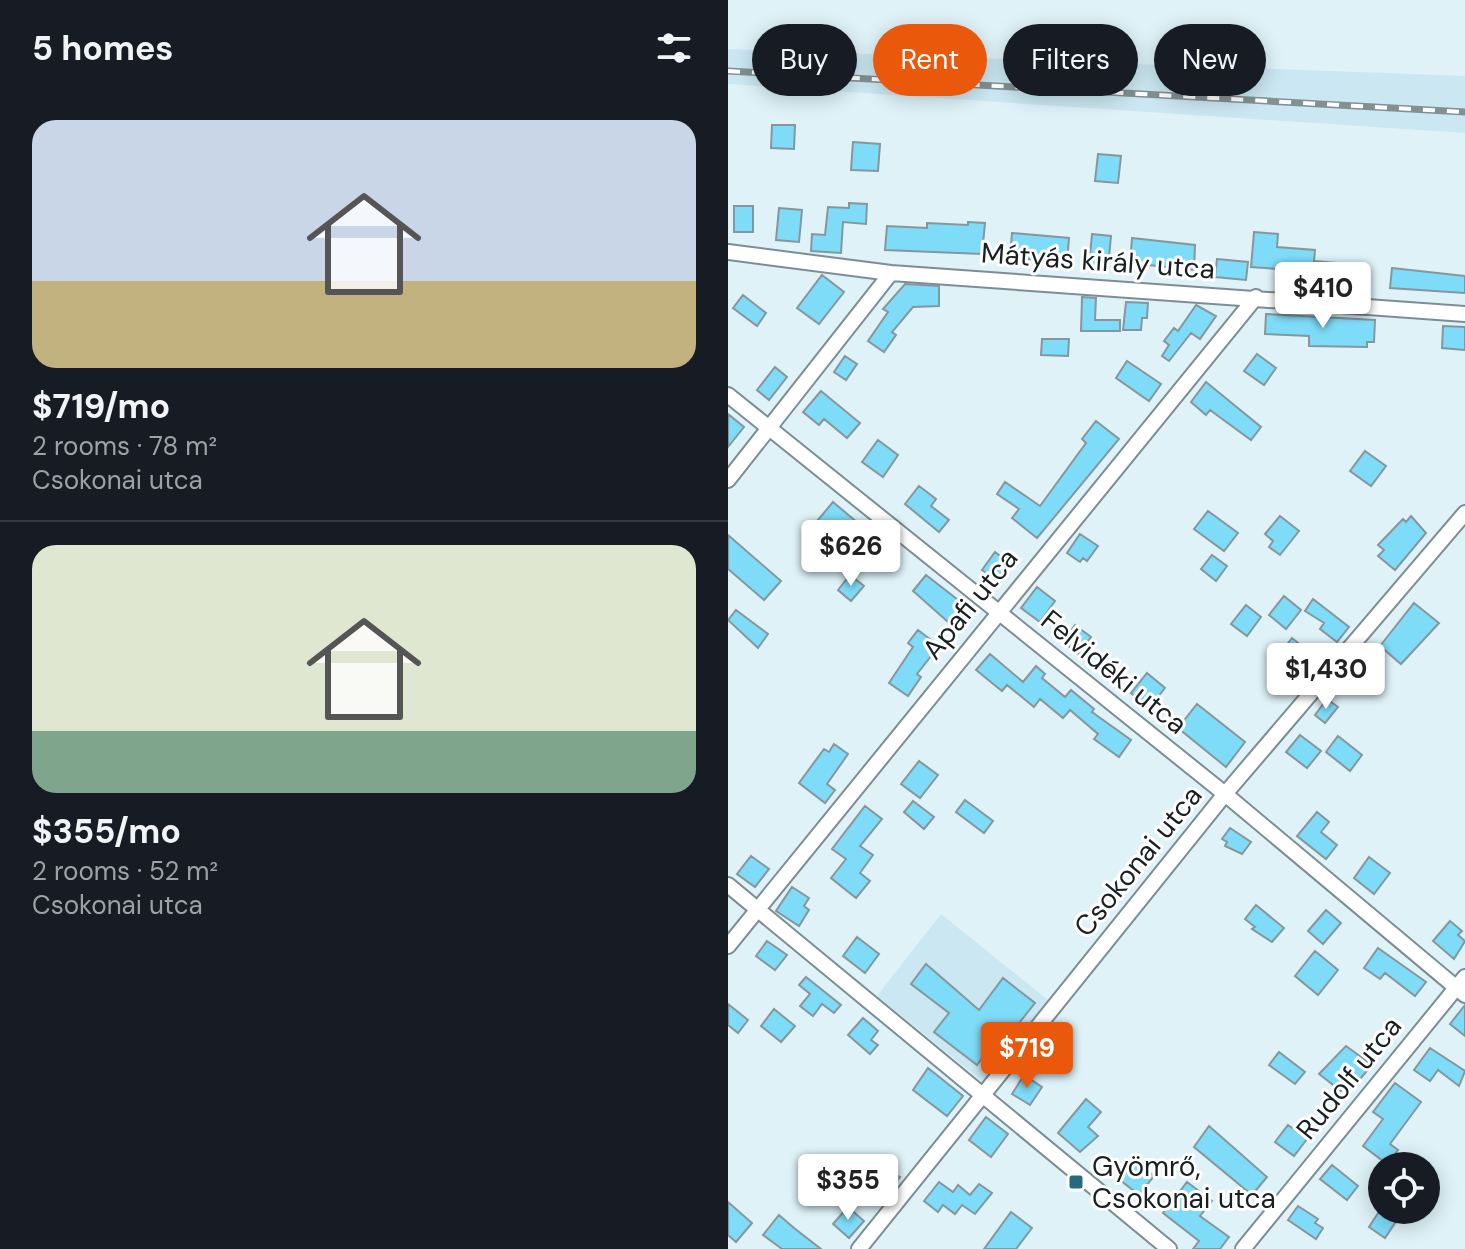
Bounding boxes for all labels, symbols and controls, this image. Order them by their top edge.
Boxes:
chip: Buy [752,24,857,96]
chip: Rent [873,24,987,96]
chip: Filters [1003,24,1138,96]
chip: New [1154,24,1266,96]
text: 5 homes [32,26,173,71]
icon: filters [652,26,696,70]
icon: home [292,172,436,316]
street label: Mátyás király utca [980,234,1216,288]
pin: $410 [1276,262,1370,330]
text: $410 [1293,271,1353,305]
text: $719/mo [32,384,170,429]
text: 2 rooms · 78 m² [32,429,217,463]
text: Csokonai utca [32,463,203,497]
pin: $626 [804,520,898,588]
text: $626 [819,529,883,563]
street label: Apafi utca [914,541,1026,667]
icon: home [292,597,436,741]
street label: Felvidéki utca [1033,602,1195,742]
pin: $1,430 [1261,643,1391,711]
text: $1,430 [1285,652,1367,686]
street label: Csokonai utca [1066,778,1210,944]
text: $355/mo [32,809,181,854]
text: 2 rooms · 52 m² [32,854,218,888]
text: Csokonai utca [32,888,203,922]
street label: Rudolf utca [1288,1009,1410,1147]
pin: $719 [980,1022,1074,1090]
text: $719 [999,1031,1055,1065]
place label: Gyömrő, Csokonai utca [1092,1148,1276,1217]
map controls [1368,1152,1440,1224]
button: locate [1368,1152,1440,1224]
pin: $355 [801,1154,895,1222]
text: $355 [816,1163,880,1197]
marker: Gyömrő, Csokonai utca [1067,1173,1085,1191]

